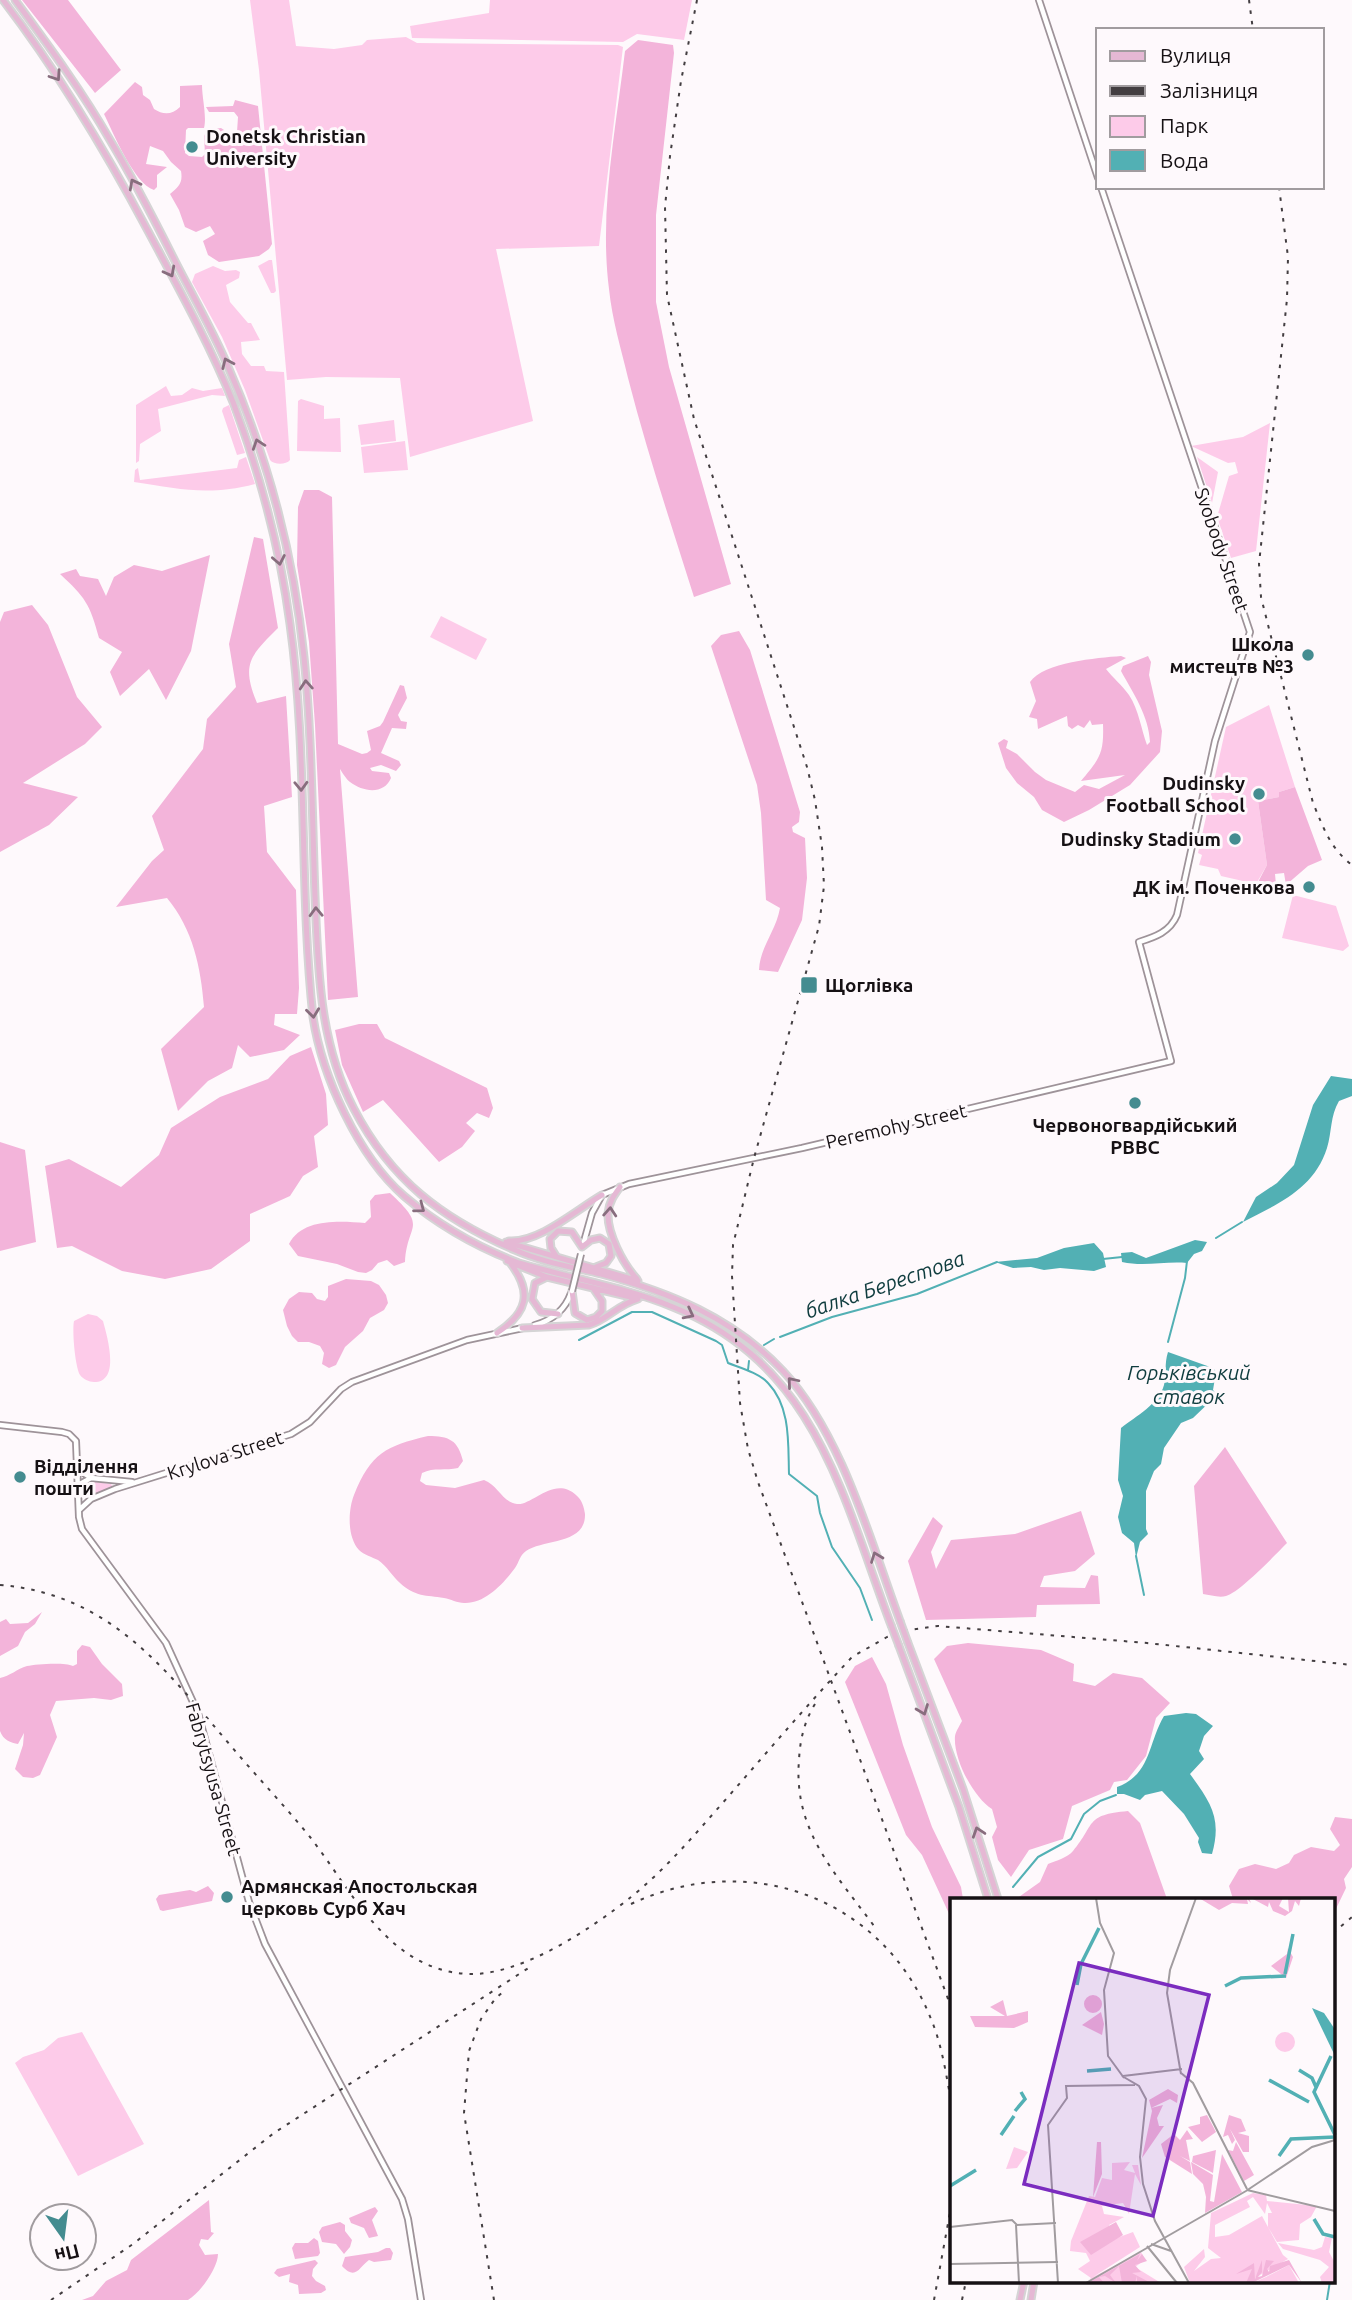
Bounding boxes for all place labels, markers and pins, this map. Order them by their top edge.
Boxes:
place label: Donetsk Christian University [206,125,366,169]
marker: Donetsk Christian University [184,139,200,155]
place label: Школа мистецтв №3 [1169,633,1294,677]
marker: Школа мистецтв №3 [1300,647,1316,663]
place label: Dudinsky Football School [1106,772,1245,816]
marker: Dudinsky Football School [1251,786,1267,802]
place label: Dudinsky Stadium [1061,828,1221,850]
marker: Dudinsky Stadium [1227,831,1243,847]
place label: ДК ім. Поченкова [1133,876,1295,898]
marker: ДК ім. Поченкова [1301,879,1317,895]
place label: Щоглівка [825,974,913,996]
marker: Щоглівка [799,975,819,995]
marker: Червоногвардійський РВВС [1127,1095,1143,1111]
place label: Червоногвардійський РВВС [1033,1114,1237,1158]
place label: Відділення пошти [34,1455,138,1499]
marker: Відділення пошти [12,1469,28,1485]
place label: Армянская Апостольская церковь Сурб Хач [241,1875,478,1919]
marker: Армянская Апостольская церковь Сурб Хач [219,1889,235,1905]

